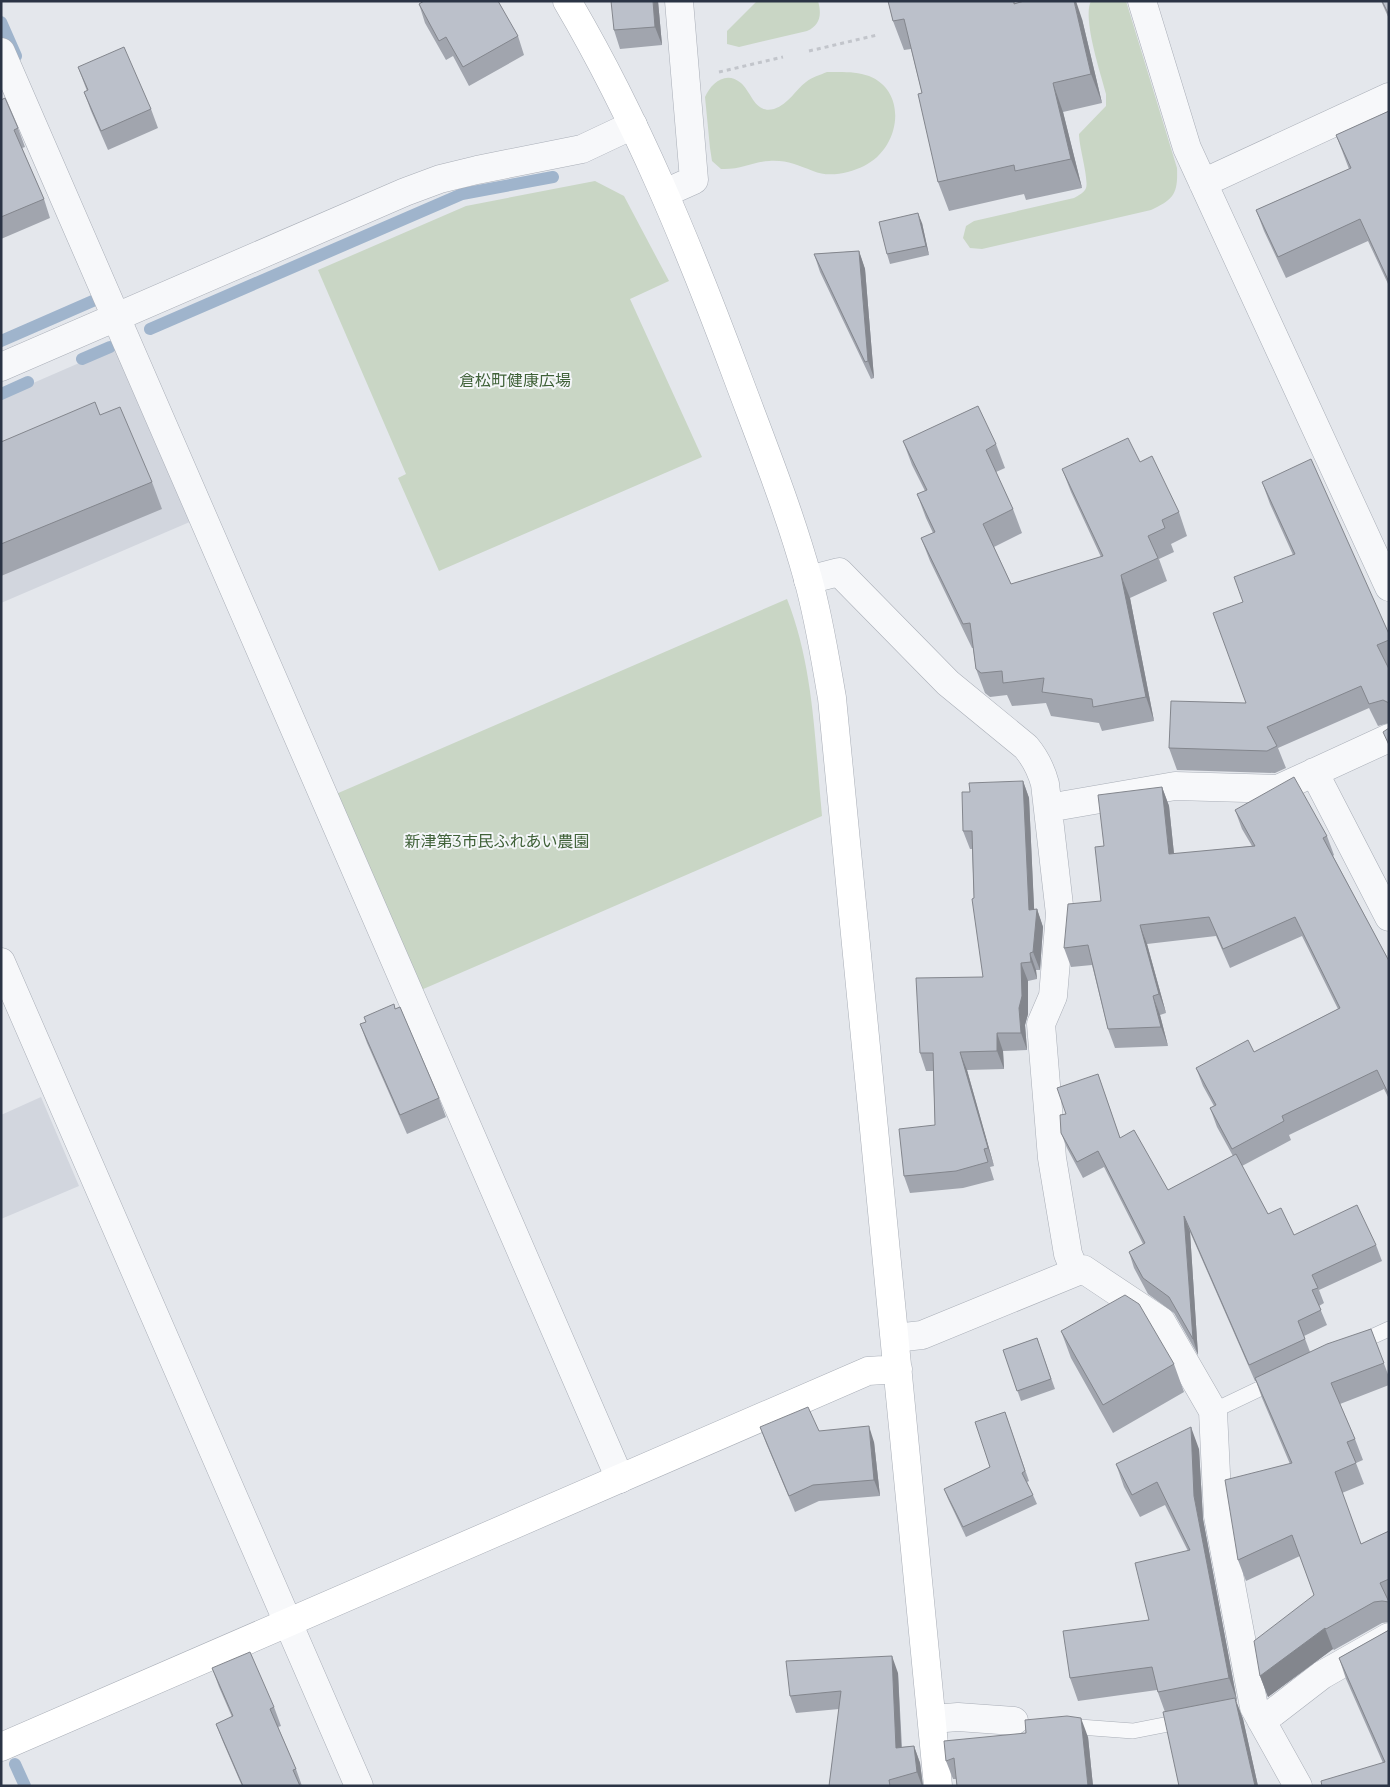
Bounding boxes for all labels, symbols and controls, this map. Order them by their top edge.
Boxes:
park label: 倉松町健康広場 [459,371,571,390]
park label: 新津第3市民ふれあい農園 [404,832,590,851]

